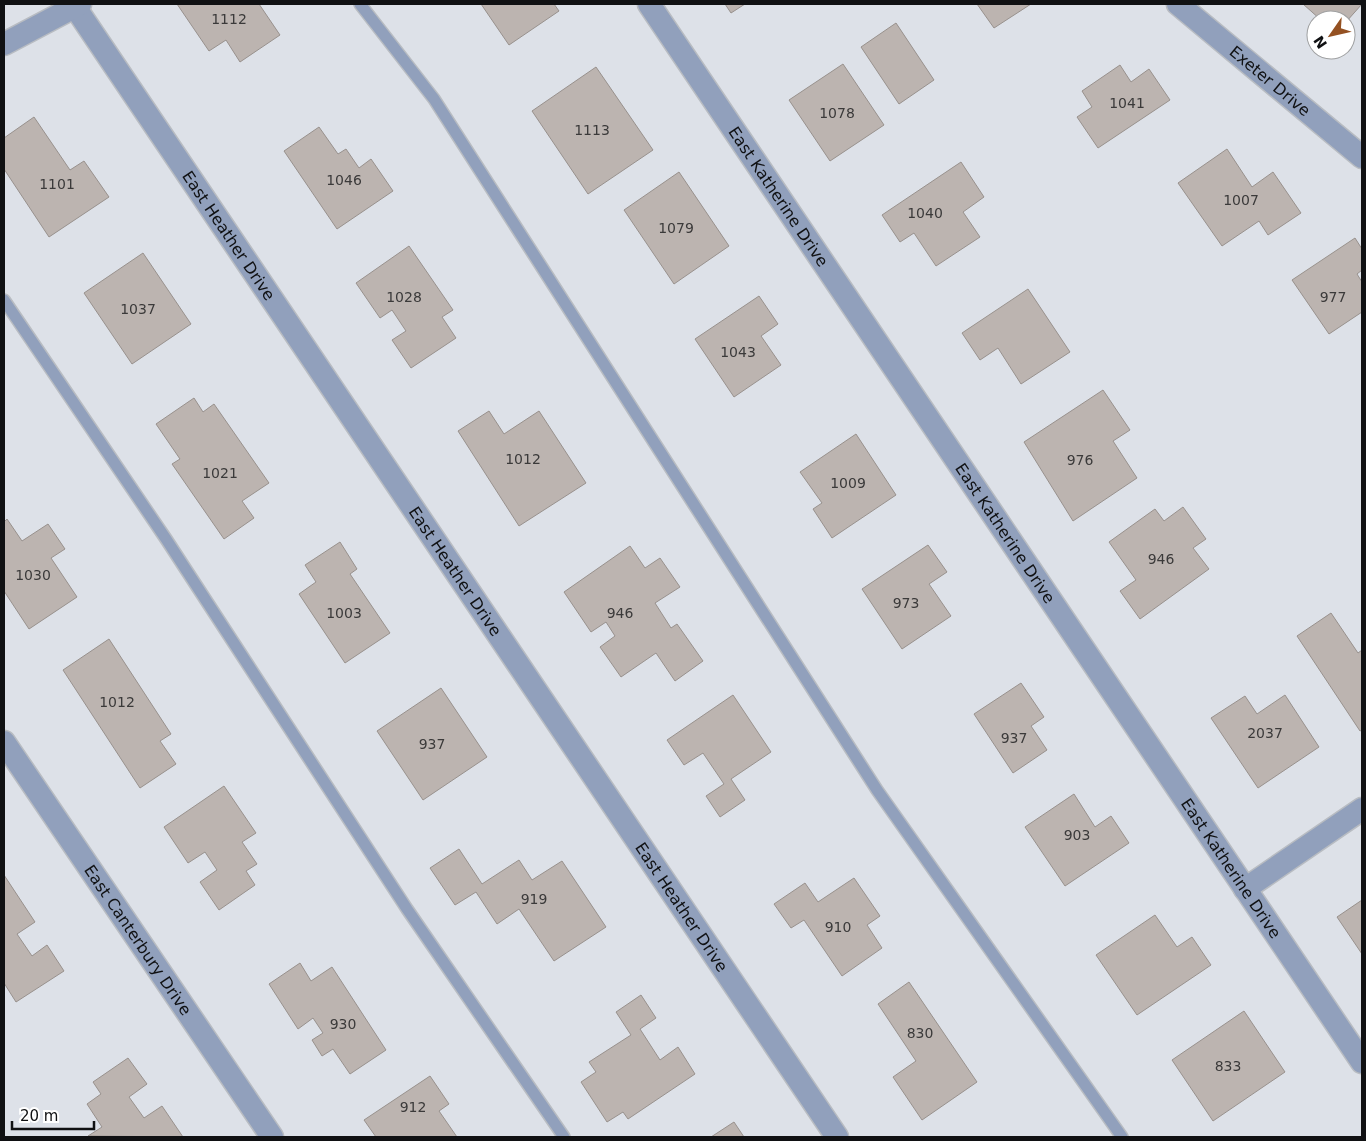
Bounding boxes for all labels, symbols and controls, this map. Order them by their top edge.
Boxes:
north arrow [1306,10,1356,60]
house number: 1112 [211,11,247,27]
text: N [1310,33,1330,52]
street label: Exeter Drive [1226,42,1314,120]
house number: 1041 [1109,95,1145,111]
house number: 1078 [819,105,855,121]
house number: 1113 [574,122,610,138]
street label: East Katherine Drive [724,123,832,270]
street label: East Heather Drive [178,167,279,304]
house number: 1046 [326,172,362,188]
house number: 1101 [39,176,75,192]
house number: 1007 [1223,192,1259,208]
house number: 1040 [907,205,943,221]
house number: 1079 [658,220,694,236]
house number: 1028 [386,289,422,305]
house number: 977 [1320,289,1346,305]
house number: 1037 [120,301,156,317]
house number: 1043 [720,344,756,360]
house number: 1012 [505,451,541,467]
house number: 976 [1067,452,1093,468]
street label: East Katherine Drive [951,460,1059,607]
house number: 1021 [202,465,238,481]
house number: 1009 [830,475,866,491]
street label: East Heather Drive [405,503,505,640]
house number: 946 [1148,551,1174,567]
house number: 1030 [15,567,51,583]
house number: 973 [893,595,919,611]
house number: 1003 [326,605,362,621]
house number: 946 [607,605,633,621]
house number: 1012 [99,694,135,710]
house number: 2037 [1247,725,1283,741]
house number: 937 [1001,730,1027,746]
house number: 937 [419,736,445,752]
street label: East Katherine Drive [1177,795,1285,942]
house number: 903 [1064,827,1090,843]
street label: East Heather Drive [631,839,732,975]
street label: East Canterbury Drive [80,861,195,1019]
house number: 919 [521,891,547,907]
house number: 910 [825,919,851,935]
house number: 930 [330,1016,356,1032]
house number: 830 [907,1025,933,1041]
house number: 833 [1215,1058,1241,1074]
scale bar [12,1098,95,1130]
house number: 912 [400,1099,426,1115]
text: 20 m [20,1107,58,1125]

